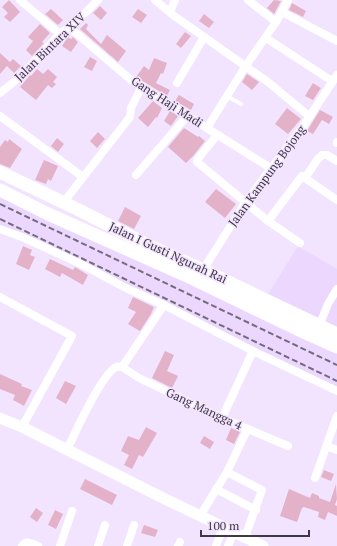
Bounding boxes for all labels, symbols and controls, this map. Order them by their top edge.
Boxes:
street label: Jalan Bintara XIV [11,9,89,84]
street label: Gang Haji Madi [129,73,206,130]
street label: Jalan Kampung Bojong [225,122,309,229]
street label: Jalan I Gusti Ngurah Rai [107,219,230,287]
street label: Gang Mangga 4 [164,384,245,433]
scale bar [201,512,309,538]
text: 100 m [207,518,240,533]

